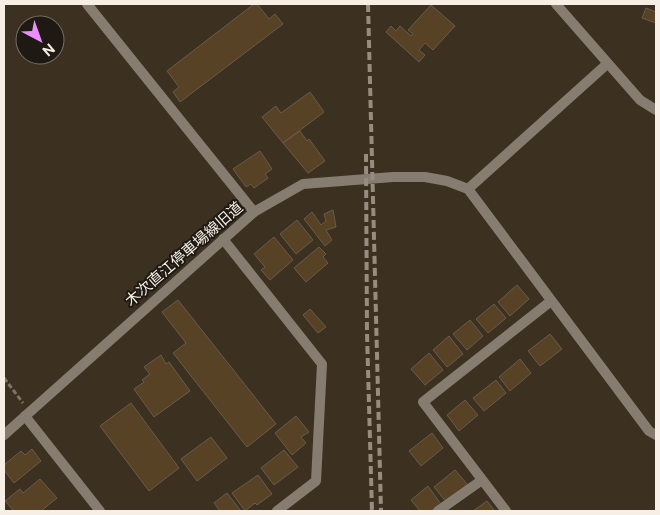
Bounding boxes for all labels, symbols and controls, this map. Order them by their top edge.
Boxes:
north arrow [15,15,65,65]
text: N [39,40,58,59]
street label: 木次直江停車場線旧道 [121,198,246,309]

